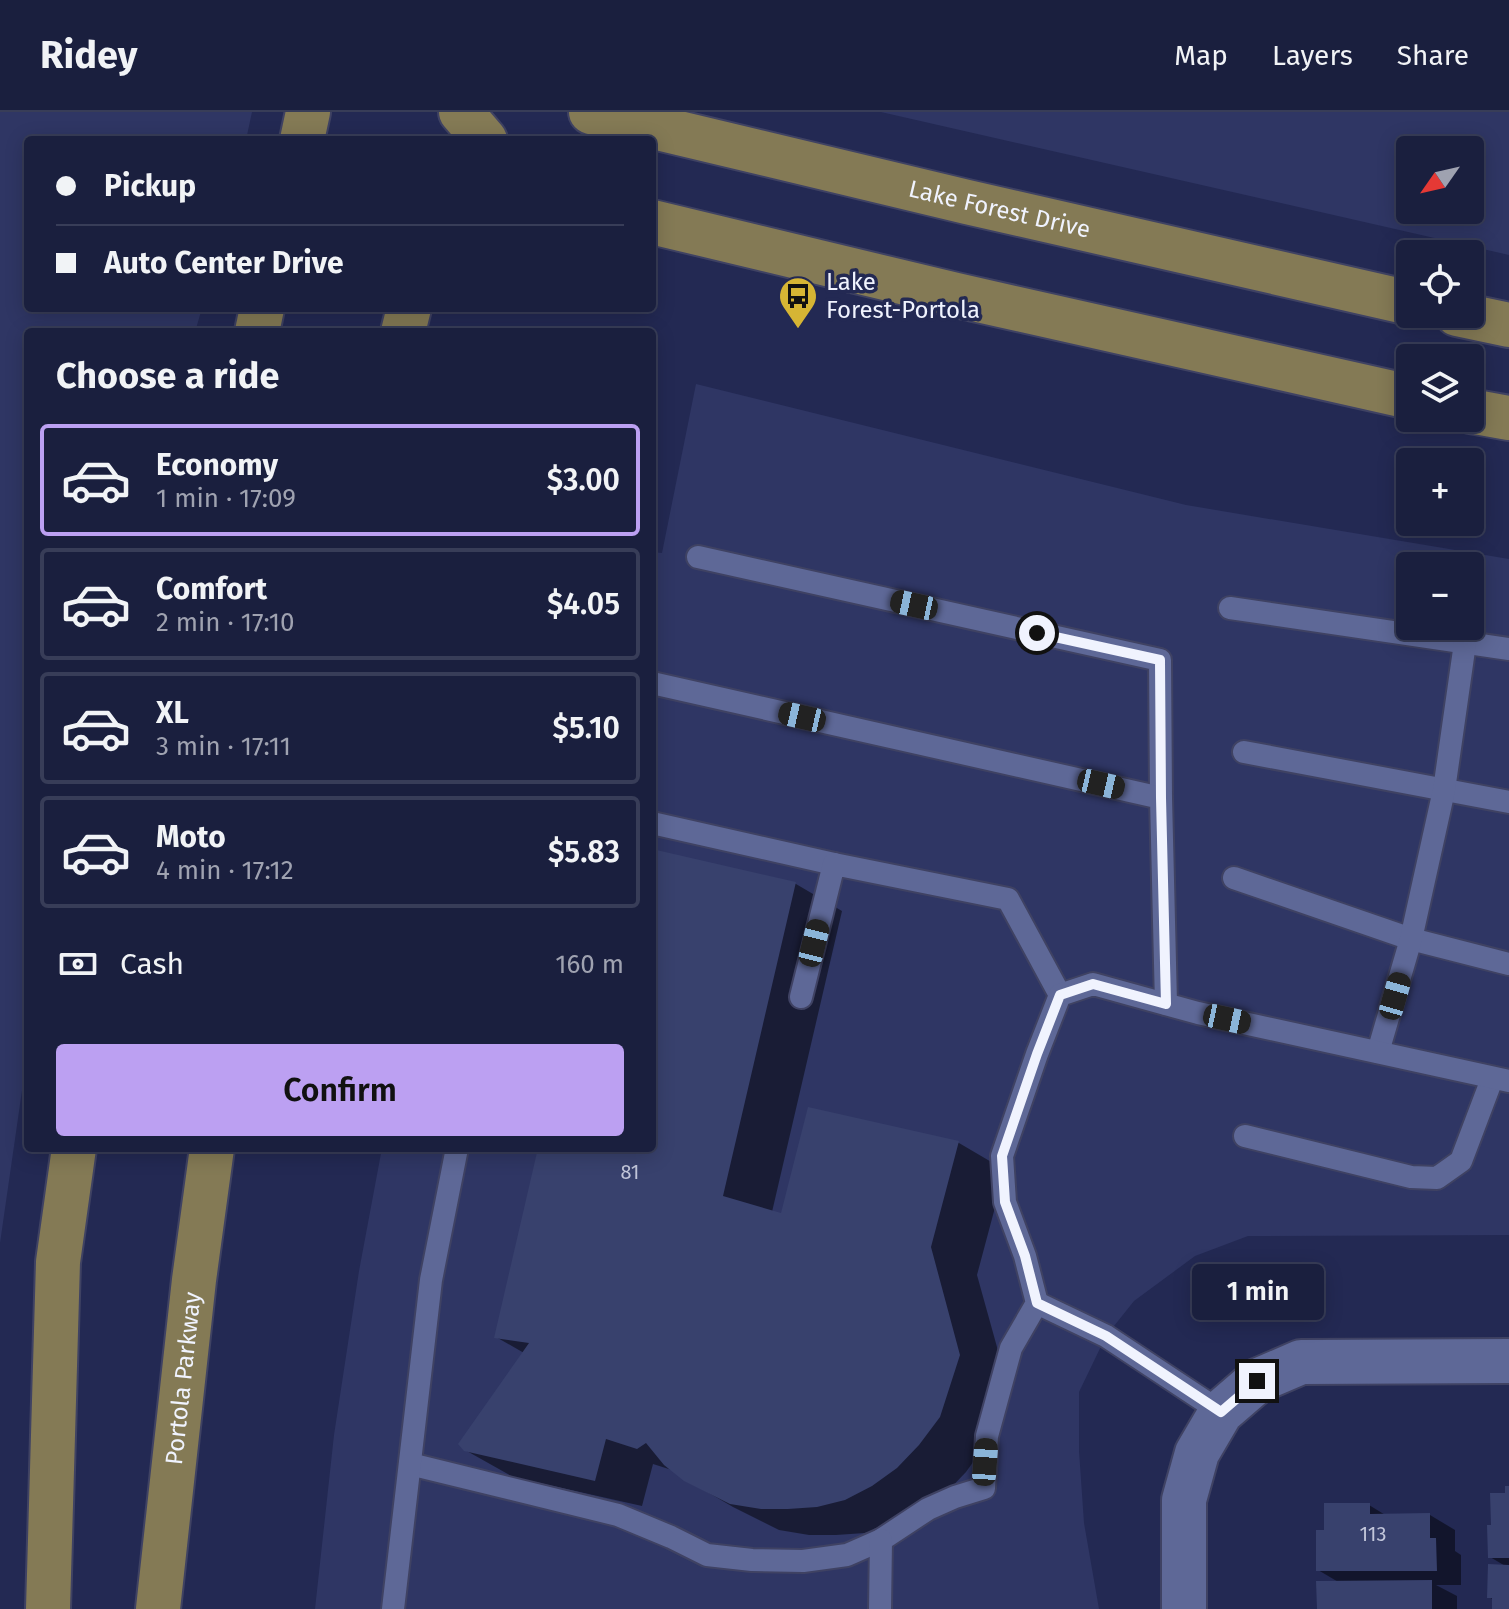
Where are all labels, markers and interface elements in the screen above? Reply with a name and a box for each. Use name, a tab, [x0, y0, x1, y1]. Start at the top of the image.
text: Ridey	[40, 32, 137, 78]
text: Map	[1174, 39, 1228, 72]
text: Layers	[1272, 39, 1353, 72]
text: Share	[1397, 39, 1469, 72]
north arrow	[1396, 136, 1484, 224]
map controls	[1396, 136, 1484, 640]
text: Pickup	[104, 168, 196, 204]
street label: Lake Forest Drive	[906, 175, 1093, 244]
button: locate	[1396, 240, 1484, 328]
text: Auto Center Drive	[104, 245, 344, 281]
place label: Lake Forest-Portola	[826, 268, 980, 324]
bus stop icon: Lake Forest-Portola	[777, 275, 819, 330]
button: layers	[1396, 344, 1484, 432]
text: Choose a ride	[56, 354, 279, 398]
icon: car	[60, 444, 132, 516]
text: Economy	[156, 447, 278, 483]
button: +	[1396, 448, 1484, 536]
text: $3.00	[547, 462, 620, 498]
text: 1 min · 17:09	[156, 483, 296, 514]
button: −	[1396, 552, 1484, 640]
icon: car	[60, 568, 132, 640]
text: Comfort	[156, 571, 267, 607]
text: $4.05	[547, 586, 620, 622]
car	[888, 588, 940, 622]
text: 2 min · 17:10	[156, 607, 294, 638]
route start	[1019, 615, 1055, 651]
icon: car	[60, 692, 132, 764]
text: XL	[156, 695, 189, 731]
car	[776, 700, 828, 734]
text: $5.10	[553, 710, 620, 746]
text: 3 min · 17:11	[156, 731, 291, 762]
car	[1075, 767, 1127, 801]
icon: car	[60, 816, 132, 888]
text: Moto	[156, 819, 226, 855]
text: $5.83	[548, 834, 620, 870]
text: 4 min · 17:12	[156, 855, 294, 886]
car	[797, 917, 831, 969]
icon: cash	[56, 942, 100, 986]
text: Cash	[120, 946, 184, 982]
text: 160 m	[555, 949, 624, 980]
car	[1377, 970, 1413, 1022]
car	[1201, 1002, 1253, 1036]
button: Confirm	[56, 1044, 624, 1136]
house number: 81	[620, 1160, 640, 1184]
callout: 1 min	[1191, 1265, 1323, 1321]
text: 1 min	[1227, 1276, 1289, 1307]
street label: Portola Parkway	[160, 1290, 207, 1466]
route end	[1239, 1363, 1275, 1399]
car	[971, 1437, 999, 1487]
house number: 113	[1359, 1522, 1387, 1546]

